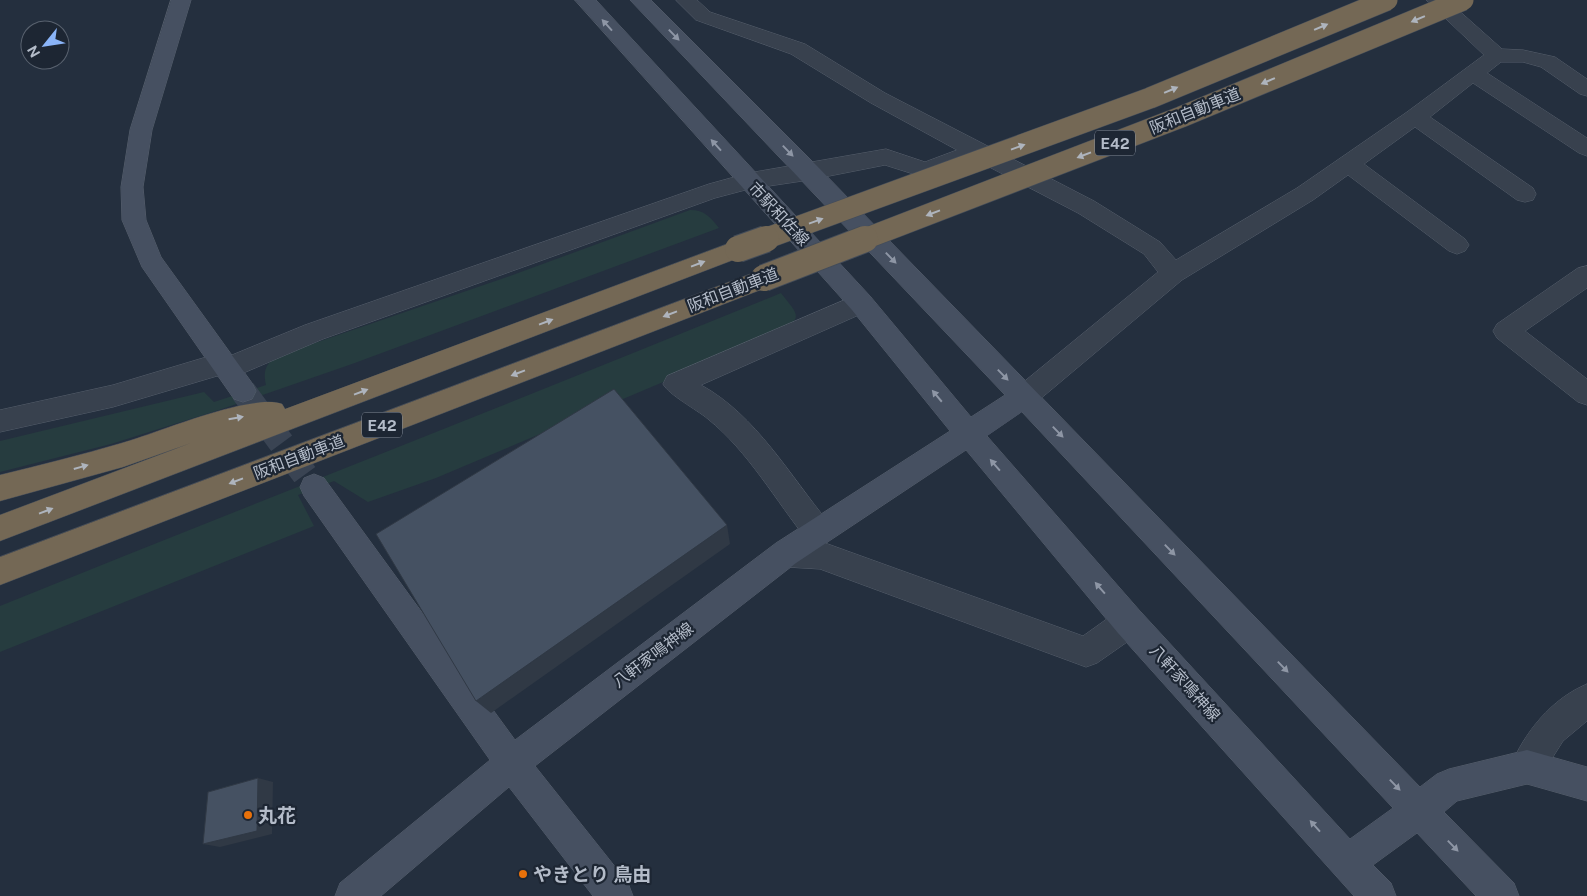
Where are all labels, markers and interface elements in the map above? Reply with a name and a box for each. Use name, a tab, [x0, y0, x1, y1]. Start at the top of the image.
one-way arrow	[1411, 15, 1425, 23]
one-way arrow	[601, 19, 613, 31]
north arrow	[20, 20, 70, 70]
one-way arrow	[1313, 23, 1328, 31]
one-way arrow	[668, 29, 680, 41]
text: N	[24, 43, 43, 60]
one-way arrow	[1261, 78, 1275, 86]
street label: 阪和自動車道	[1147, 84, 1243, 138]
one-way arrow	[1163, 86, 1178, 93]
road number: E42	[1095, 130, 1135, 156]
one-way arrow	[710, 140, 722, 152]
one-way arrow	[1011, 143, 1026, 151]
one-way arrow	[782, 145, 794, 157]
one-way arrow	[1077, 151, 1091, 159]
street label: 市駅和佐線	[745, 178, 813, 250]
one-way arrow	[925, 210, 940, 217]
one-way arrow	[809, 217, 824, 224]
one-way arrow	[885, 252, 897, 264]
one-way arrow	[691, 260, 706, 268]
street label: 阪和自動車道	[685, 264, 781, 316]
one-way arrow	[662, 310, 677, 318]
one-way arrow	[539, 318, 554, 326]
one-way arrow	[511, 369, 525, 377]
one-way arrow	[997, 369, 1009, 381]
one-way arrow	[354, 388, 369, 396]
one-way arrow	[931, 390, 943, 402]
road number: E42	[362, 412, 402, 438]
one-way arrow	[228, 414, 244, 422]
one-way arrow	[1052, 426, 1064, 438]
street label: 阪和自動車道	[251, 431, 347, 483]
one-way arrow	[989, 458, 1000, 471]
one-way arrow	[74, 463, 89, 471]
one-way arrow	[228, 477, 243, 485]
one-way arrow	[38, 507, 53, 514]
one-way arrow	[1164, 544, 1176, 556]
one-way arrow	[1095, 582, 1106, 595]
street label: 八軒家鳴神線	[609, 619, 697, 691]
street label: 八軒家鳴神線	[1146, 641, 1224, 725]
one-way arrow	[1277, 661, 1289, 673]
one-way arrow	[1389, 779, 1401, 791]
place label: 丸花	[258, 804, 296, 826]
marker: 丸花	[242, 809, 254, 821]
one-way arrow	[1309, 820, 1321, 832]
one-way arrow	[1447, 839, 1459, 851]
place label: やきとり 鳥由	[533, 863, 651, 885]
marker: やきとり 鳥由	[517, 868, 529, 880]

